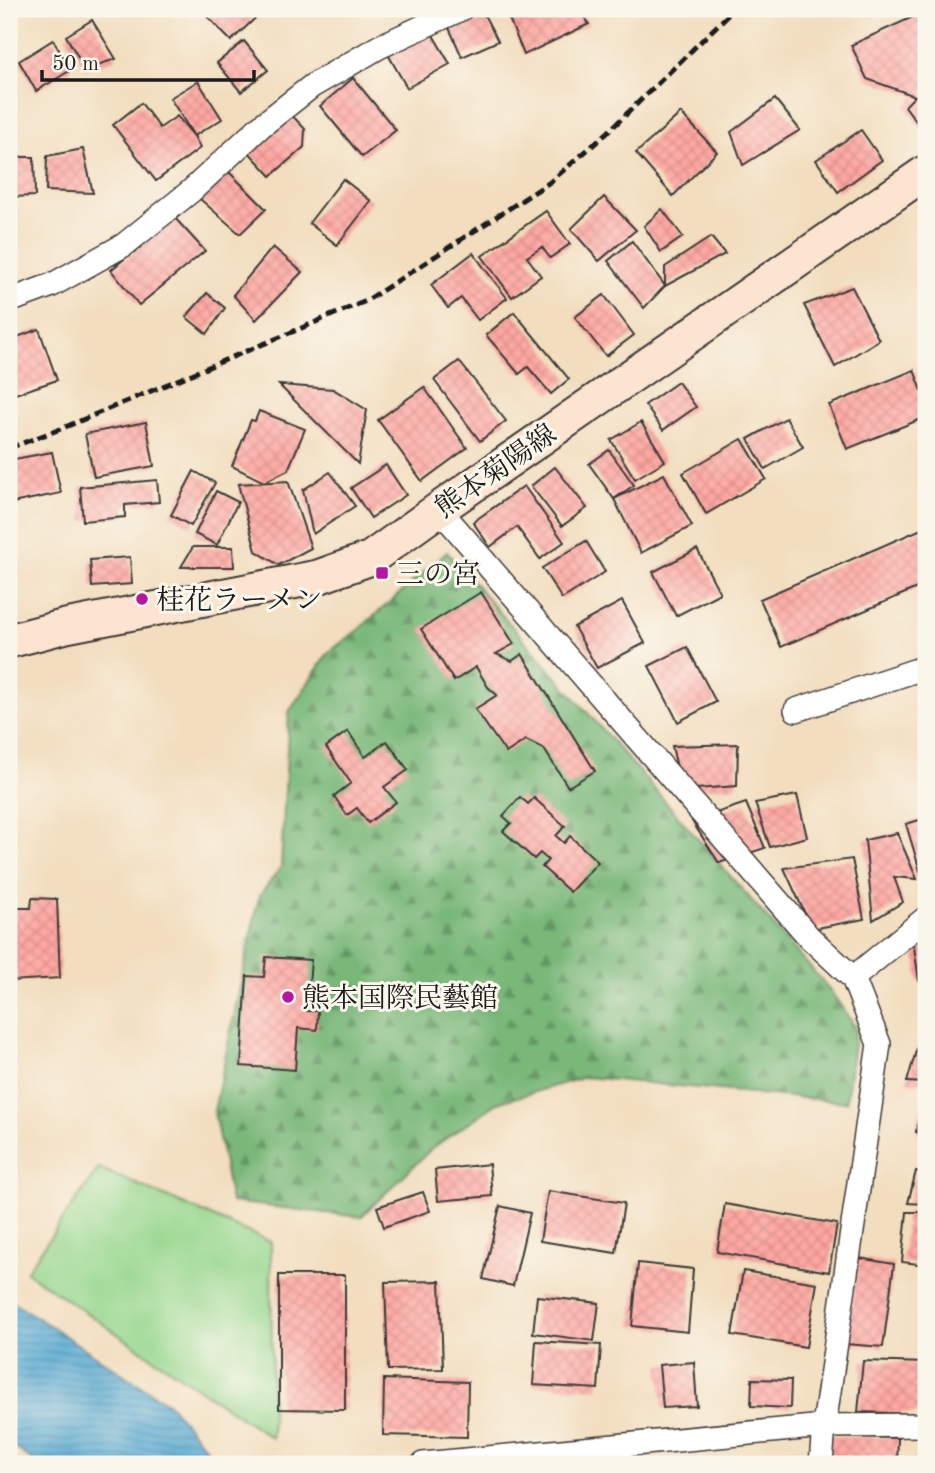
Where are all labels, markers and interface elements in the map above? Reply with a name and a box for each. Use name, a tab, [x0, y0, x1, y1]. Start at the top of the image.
scale bar	[42, 38, 254, 82]
text: 50 m	[52, 54, 99, 75]
street label: 熊本菊陽線	[430, 418, 562, 524]
place label: 三の宮	[396, 559, 480, 590]
marker: 三の宮	[374, 565, 390, 581]
place label: 桂花ラーメン	[156, 585, 323, 616]
marker: 桂花ラーメン	[134, 591, 150, 607]
place label: 熊本国際民藝館	[302, 983, 498, 1014]
marker: 熊本国際民藝館	[280, 989, 296, 1005]

